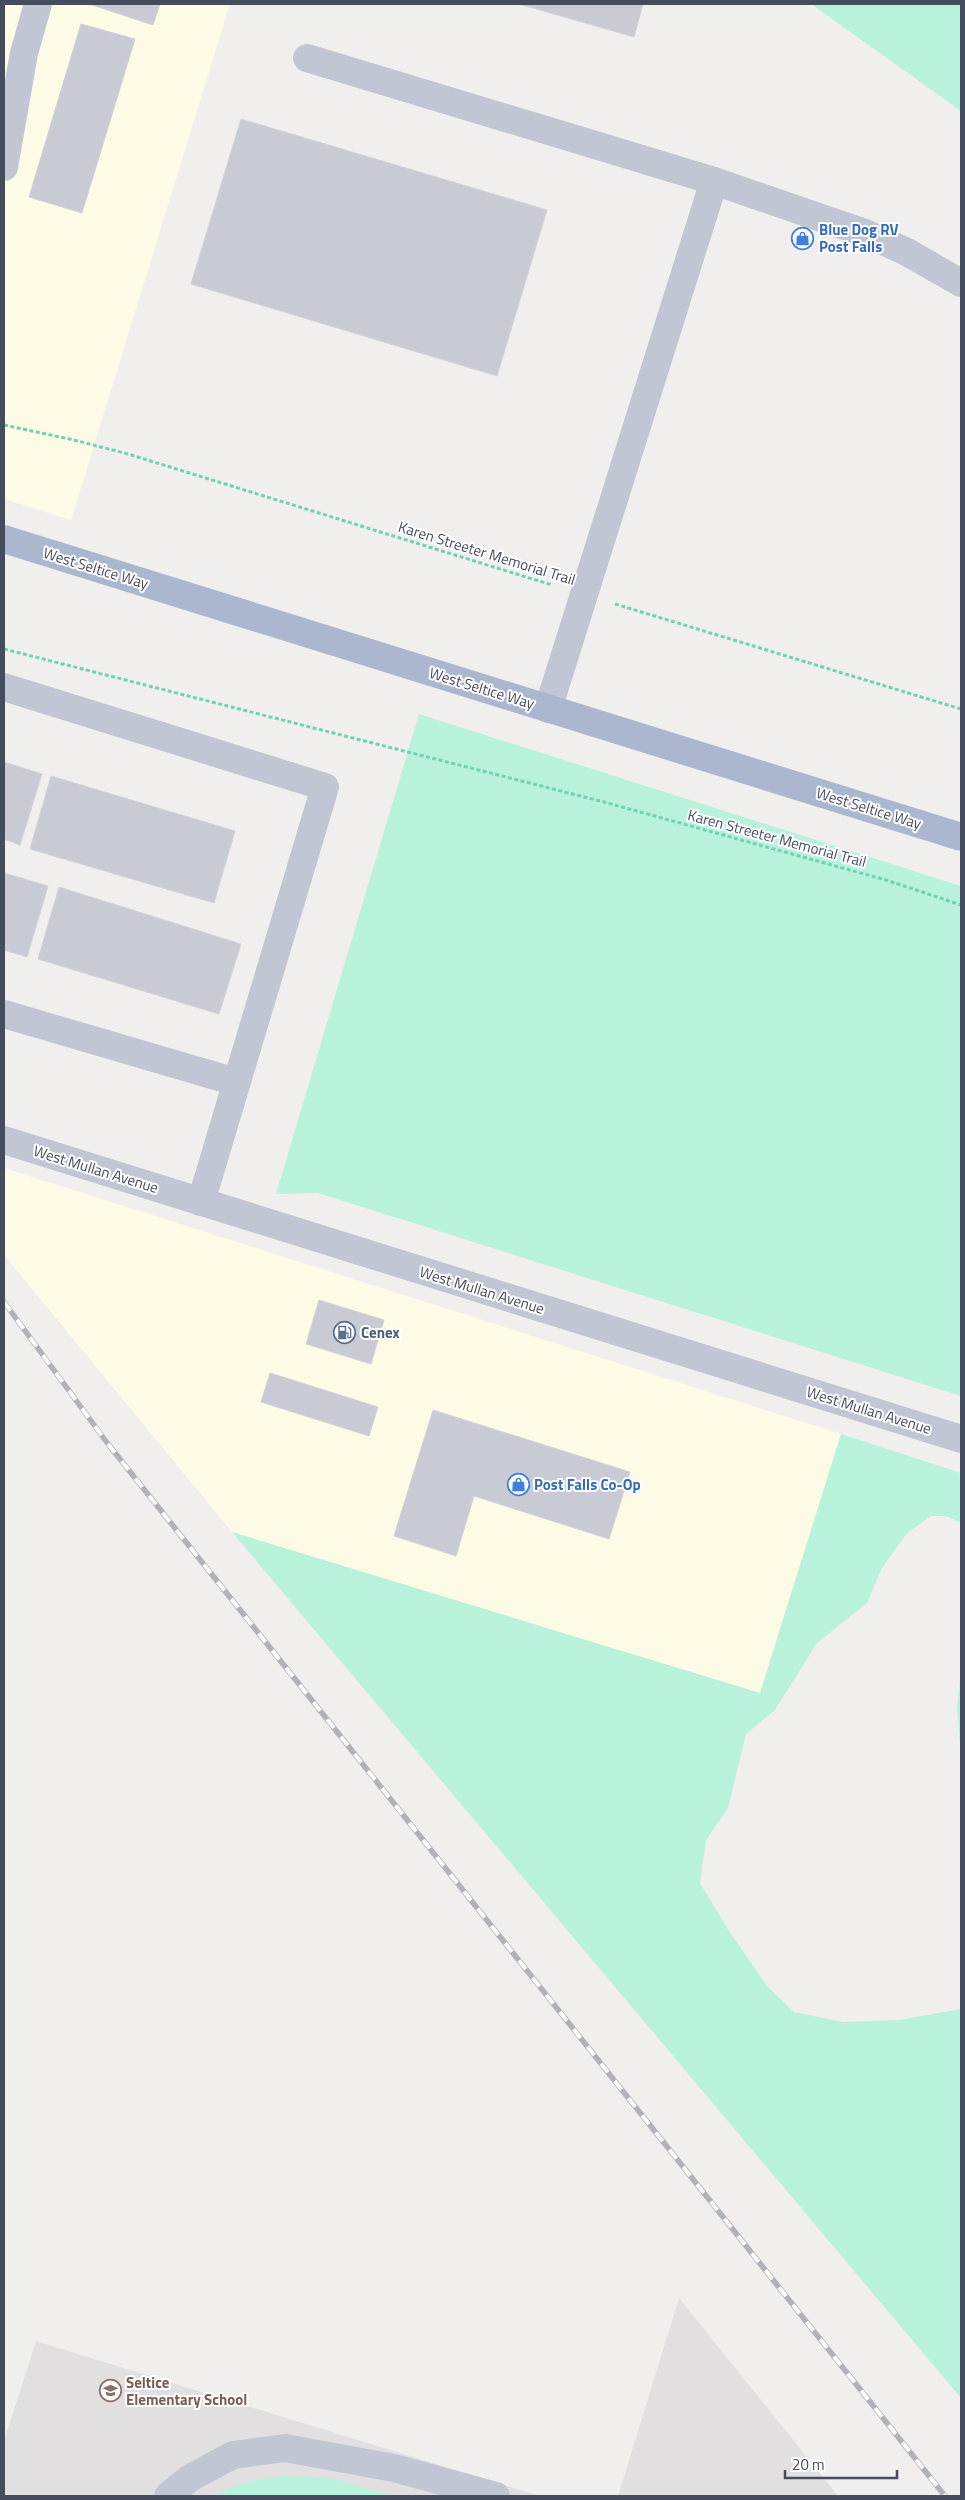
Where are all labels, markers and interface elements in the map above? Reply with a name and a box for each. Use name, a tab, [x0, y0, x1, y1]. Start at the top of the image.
place label: Blue Dog RV Post Falls	[819, 218, 899, 258]
shop icon: Blue Dog RV Post Falls	[791, 226, 815, 250]
street label: Karen Streeter Memorial Trail	[396, 515, 578, 591]
street label: West Seltice Way	[41, 541, 151, 595]
street label: West Seltice Way	[427, 661, 537, 715]
street label: West Seltice Way	[814, 781, 924, 835]
street label: Karen Streeter Memorial Trail	[685, 803, 869, 873]
street label: West Mullan Avenue	[31, 1139, 161, 1199]
street label: West Mullan Avenue	[417, 1260, 547, 1320]
fuel station icon: Cenex	[333, 1320, 357, 1344]
place label: Cenex	[361, 1321, 400, 1344]
street label: West Mullan Avenue	[804, 1380, 934, 1440]
shop icon: Post Falls Co-Op	[506, 1472, 530, 1496]
place label: Post Falls Co-Op	[534, 1473, 641, 1496]
place label: Seltice Elementary School	[126, 2371, 247, 2411]
school or university icon: Seltice Elementary School	[98, 2379, 122, 2403]
scale bar	[785, 2448, 898, 2480]
text: 20 m	[792, 2453, 825, 2476]

